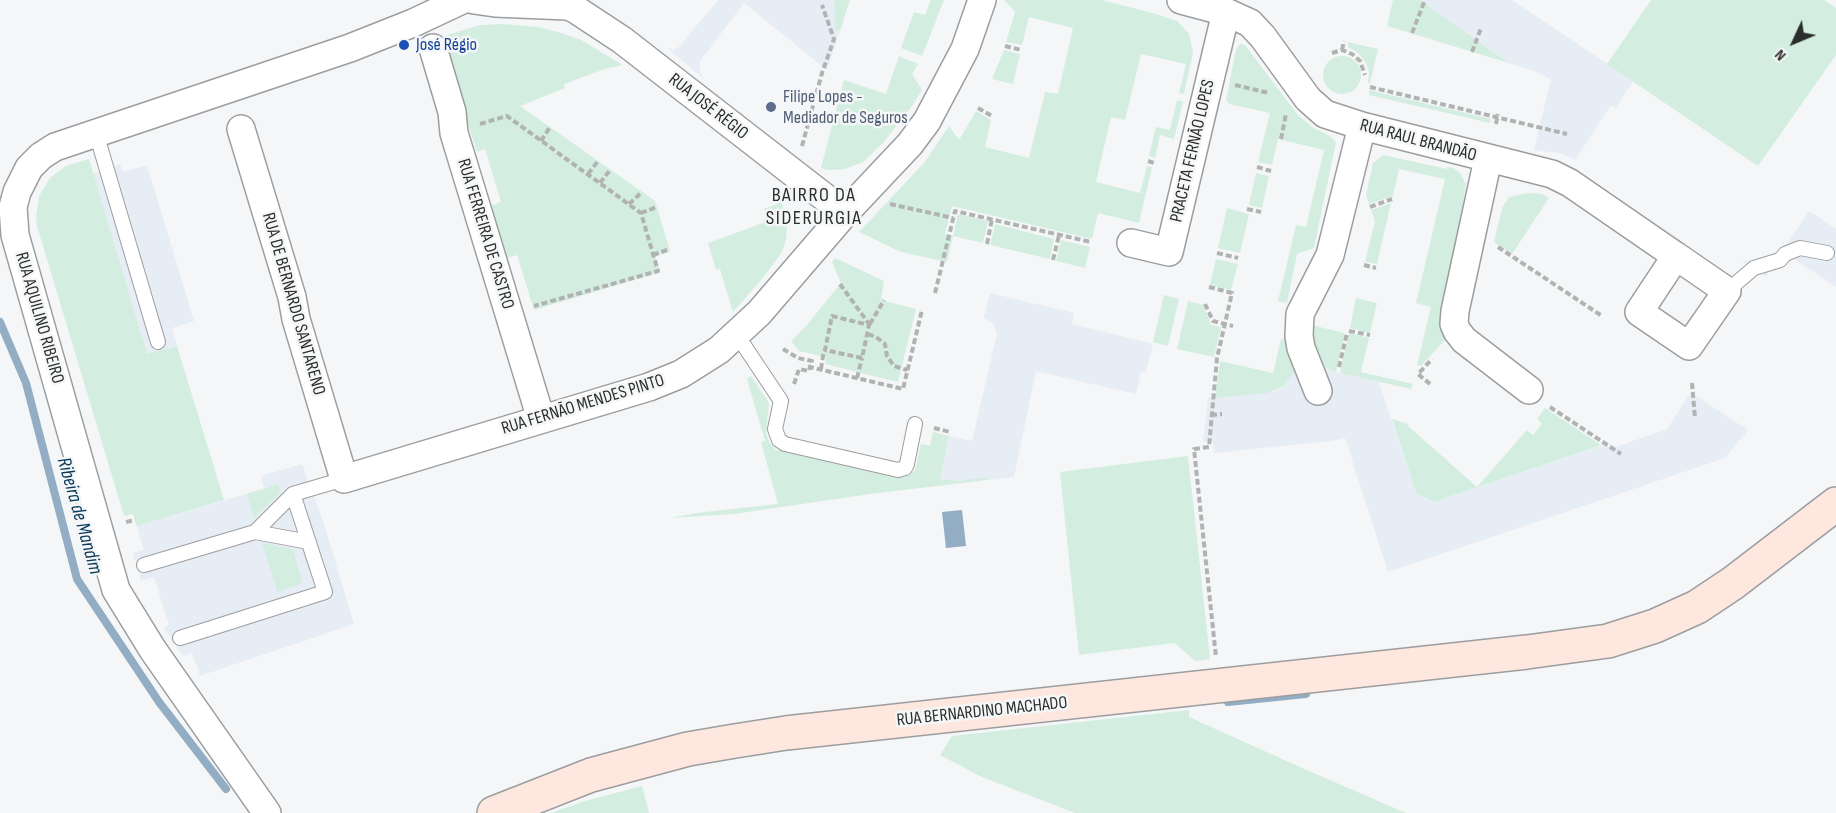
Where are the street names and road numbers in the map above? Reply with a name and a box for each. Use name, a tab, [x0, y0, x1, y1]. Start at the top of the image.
street label: RUA JOSÉ RÉGIO	[664, 69, 752, 145]
street label: PRACETA FERNÃO LOPES	[1166, 78, 1220, 224]
street label: RUA RAUL BRANDÃO	[1357, 115, 1479, 167]
street label: RUA FERREIRA DE CASTRO	[452, 156, 518, 312]
street label: RUA DE BERNARDO SANTARENO	[257, 210, 329, 398]
street label: RUA AQUILINO RIBEIRO	[10, 250, 68, 386]
street label: RUA FERNÃO MENDES PINTO	[499, 370, 667, 440]
street label: RUA BERNARDINO MACHADO	[896, 692, 1068, 732]

